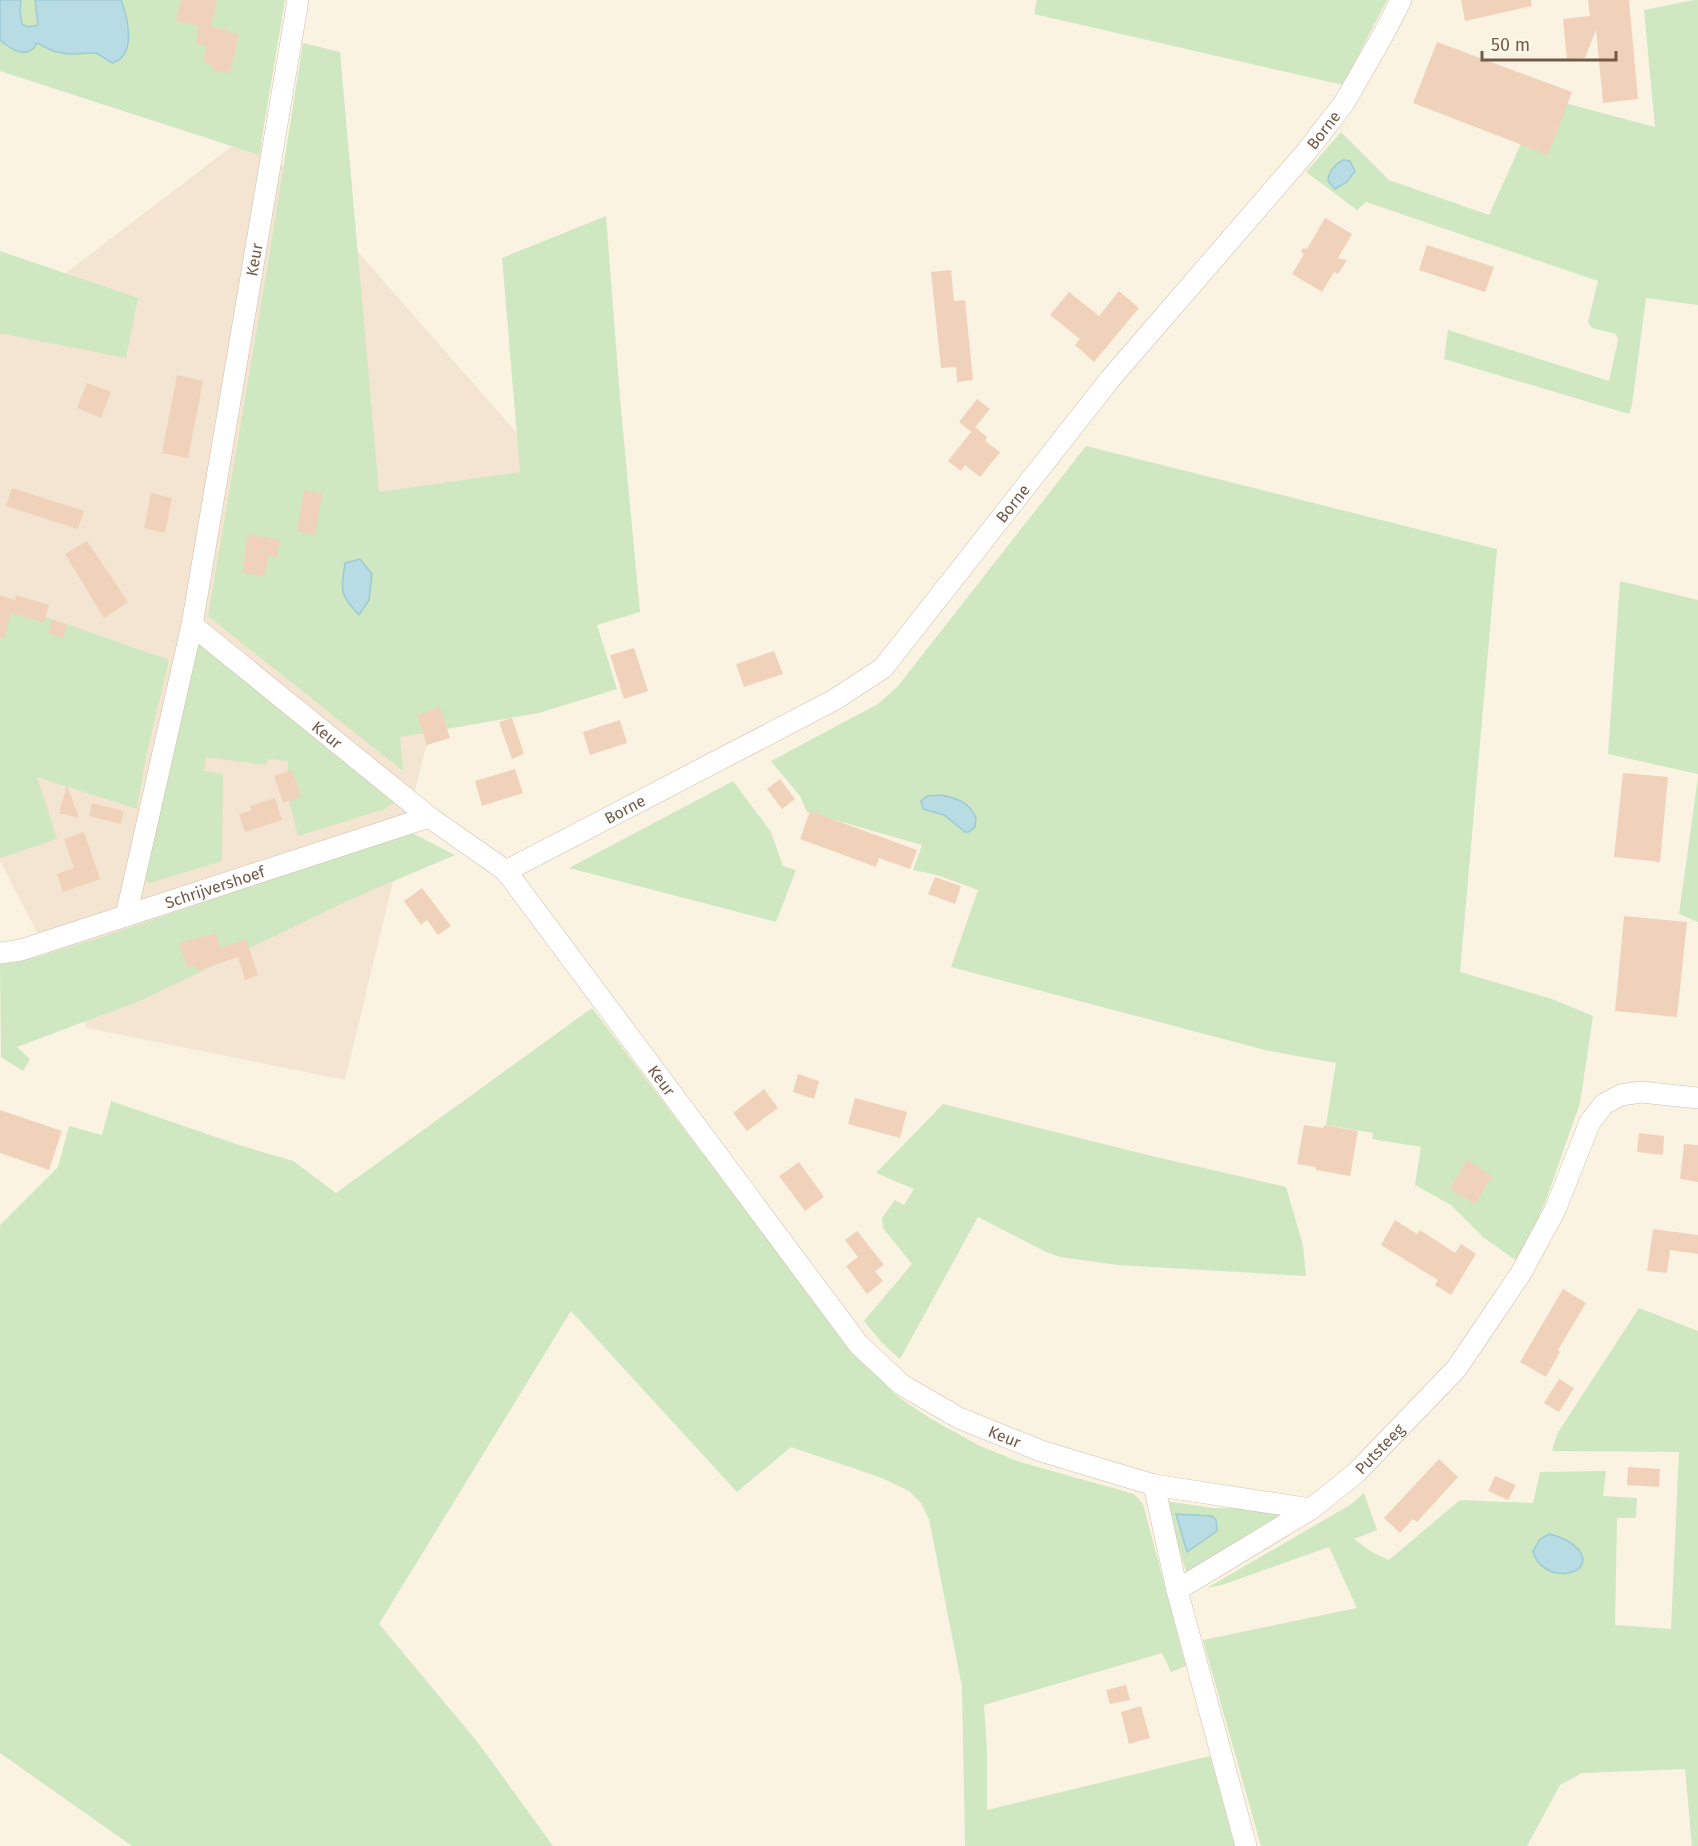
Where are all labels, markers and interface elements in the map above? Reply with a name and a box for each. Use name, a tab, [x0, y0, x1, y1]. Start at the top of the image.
scale bar	[1482, 24, 1616, 62]
text: 50 m	[1491, 34, 1530, 56]
street label: Borne	[1303, 107, 1344, 153]
street label: Keur	[242, 241, 266, 278]
street label: Borne	[992, 480, 1033, 526]
street label: Keur	[308, 717, 347, 753]
street label: Borne	[601, 791, 648, 828]
street label: Schrijvershoef	[162, 861, 269, 912]
street label: Keur	[644, 1061, 680, 1100]
street label: Putsteeg	[1351, 1419, 1409, 1478]
street label: Keur	[986, 1421, 1025, 1452]

